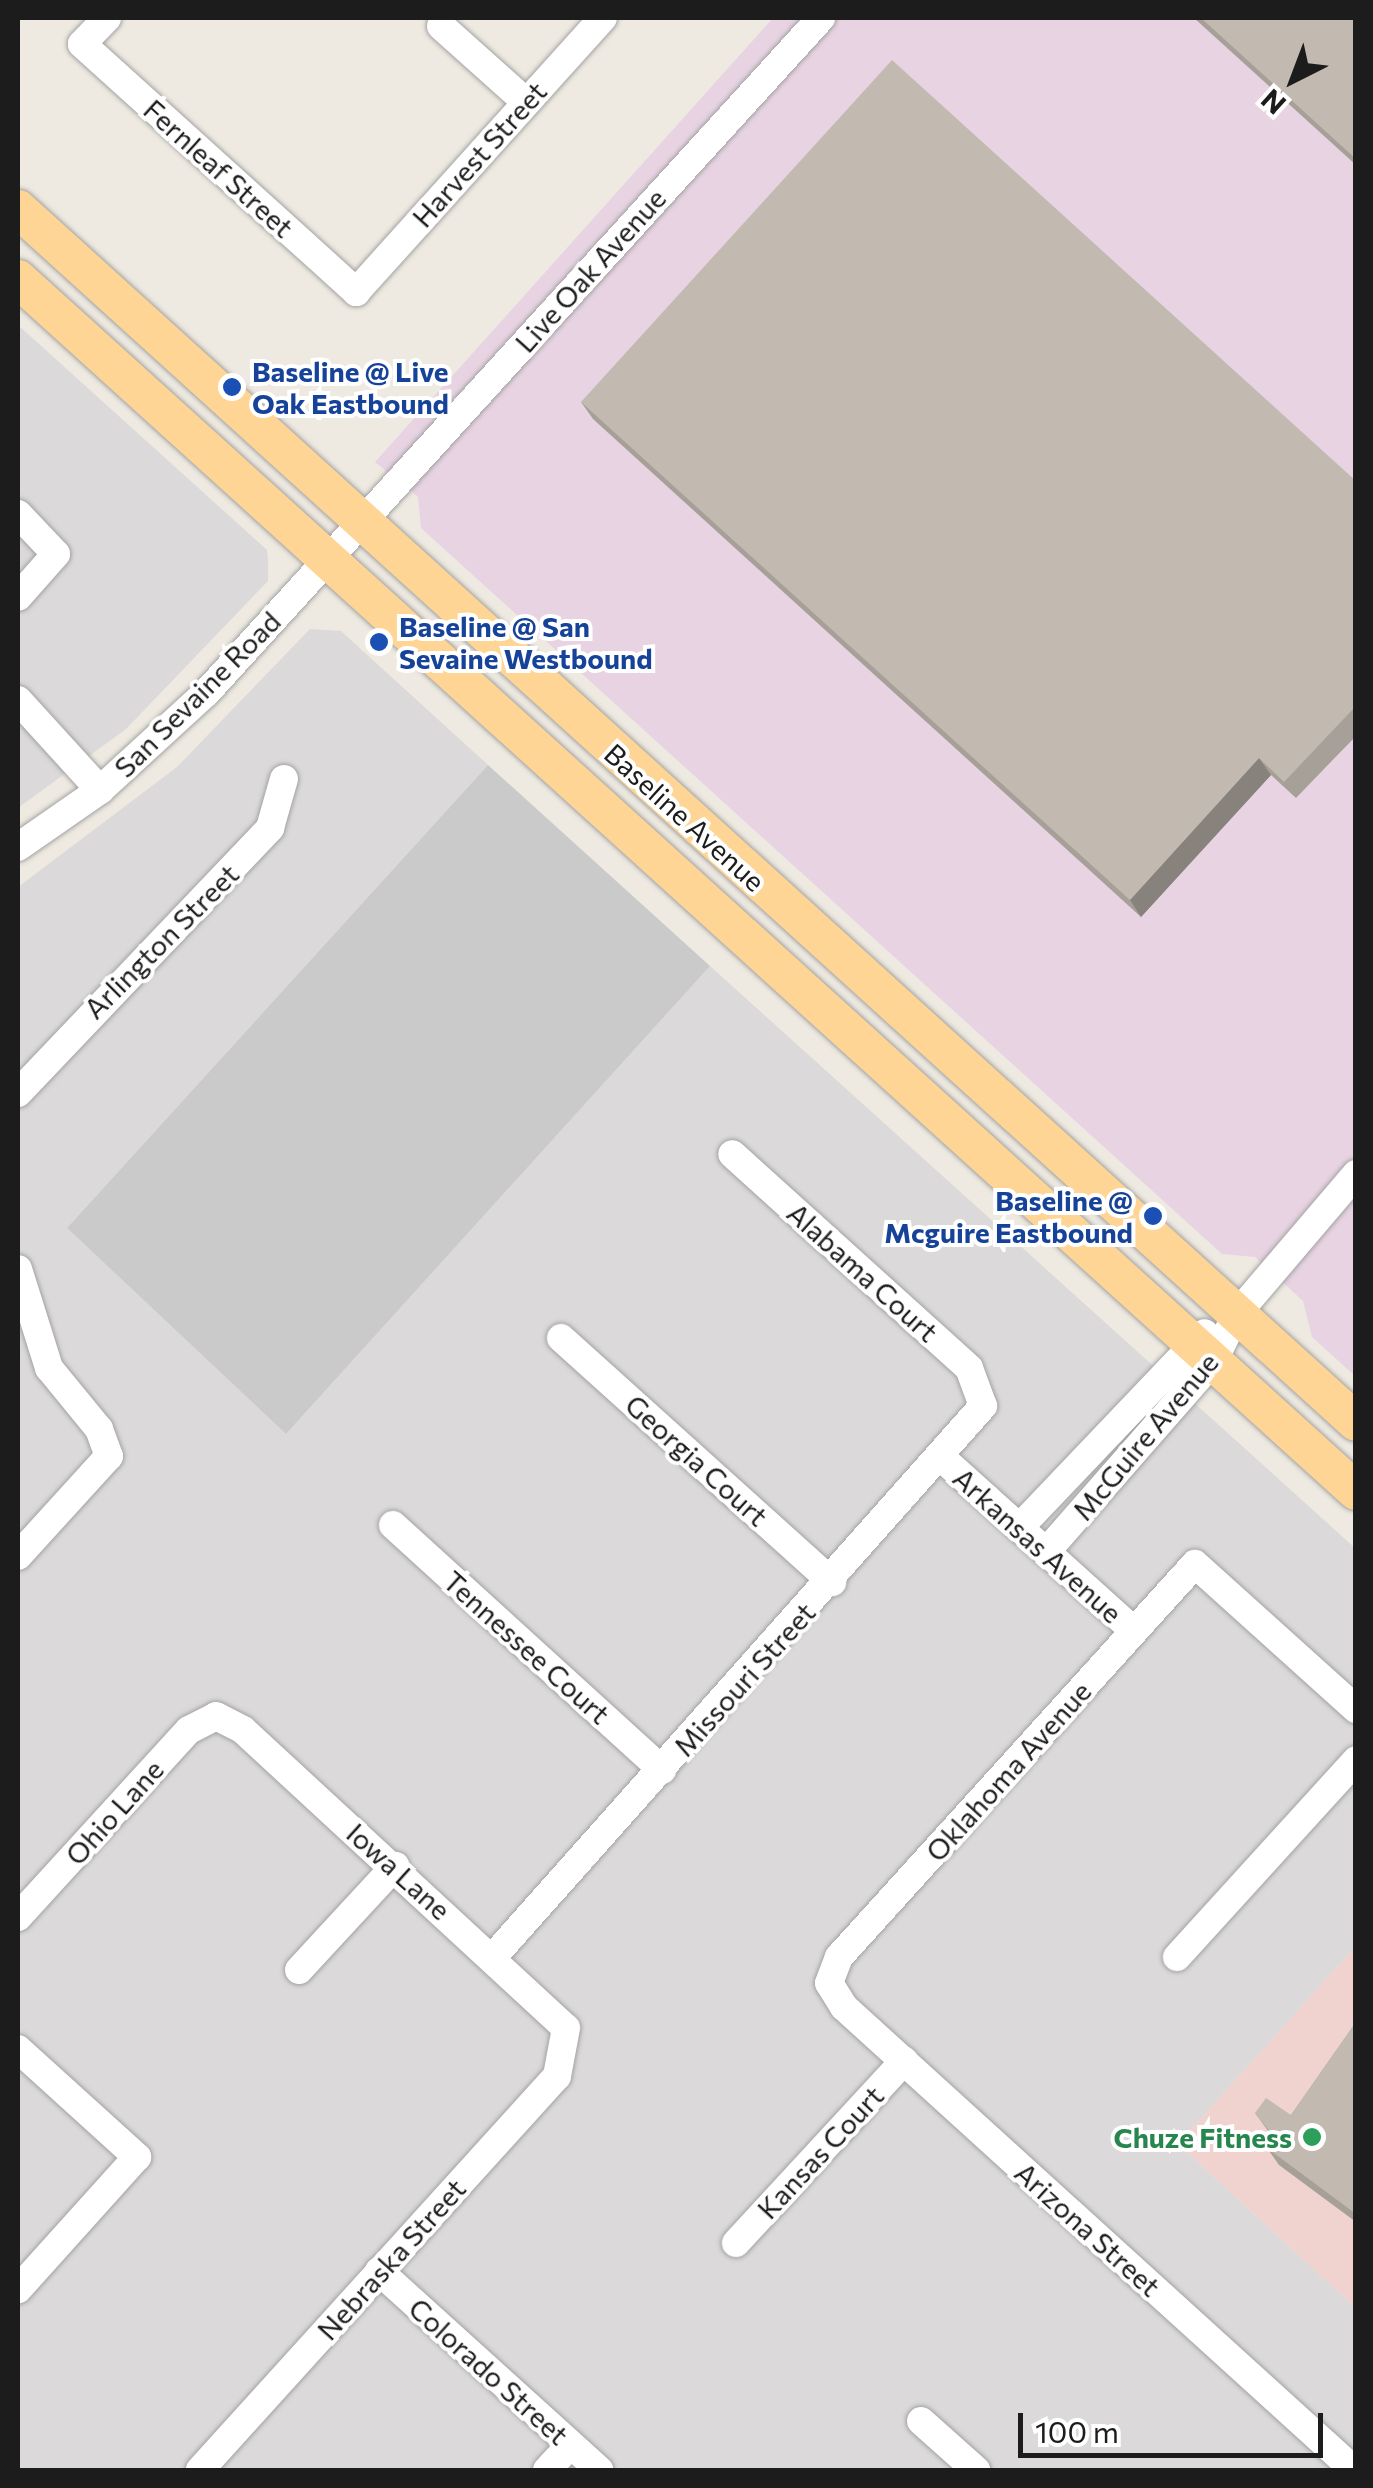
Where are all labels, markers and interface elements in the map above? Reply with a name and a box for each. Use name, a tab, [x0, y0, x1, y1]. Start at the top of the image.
north arrow	[1243, 30, 1343, 130]
street label: Harvest Street	[405, 74, 553, 234]
text: N	[1254, 83, 1292, 122]
street label: Fernleaf Street	[137, 92, 301, 244]
street label: Live Oak Avenue	[508, 181, 672, 359]
place label: Baseline @ Live Oak Eastbound	[252, 354, 449, 420]
marker: Baseline @ Live Oak Eastbound	[221, 376, 243, 398]
street label: San Sevaine Road	[107, 604, 287, 784]
place label: Baseline @ San Sevaine Westbound	[399, 609, 653, 675]
marker: Baseline @ San Sevaine Westbound	[368, 631, 390, 653]
street label: Baseline Avenue	[598, 736, 772, 898]
street label: Arlington Street	[77, 857, 245, 1025]
place label: Baseline @ Mcguire Eastbound	[884, 1183, 1133, 1249]
street label: Alabama Court	[781, 1196, 945, 1348]
marker: Baseline @ Mcguire Eastbound	[1142, 1205, 1164, 1227]
street label: McGuire Avenue	[1065, 1345, 1225, 1527]
street label: Georgia Court	[619, 1387, 775, 1533]
street label: Arkansas Avenue	[947, 1461, 1129, 1629]
street label: Tennessee Court	[437, 1564, 617, 1730]
street label: Missouri Street	[666, 1595, 822, 1763]
street label: Oklahoma Avenue	[918, 1674, 1098, 1868]
street label: Ohio Lane	[58, 1753, 170, 1871]
street label: Iowa Lane	[340, 1816, 458, 1926]
street label: Kansas Court	[750, 2079, 890, 2225]
place label: Chuze Fitness	[1114, 2120, 1292, 2154]
marker: Chuze Fitness	[1301, 2126, 1323, 2148]
street label: Arizona Street	[1009, 2155, 1167, 2303]
street label: Nebraska Street	[310, 2172, 472, 2346]
street label: Colorado Street	[402, 2291, 576, 2451]
scale bar	[1023, 2393, 1328, 2455]
text: 100 m	[1035, 2412, 1119, 2449]

